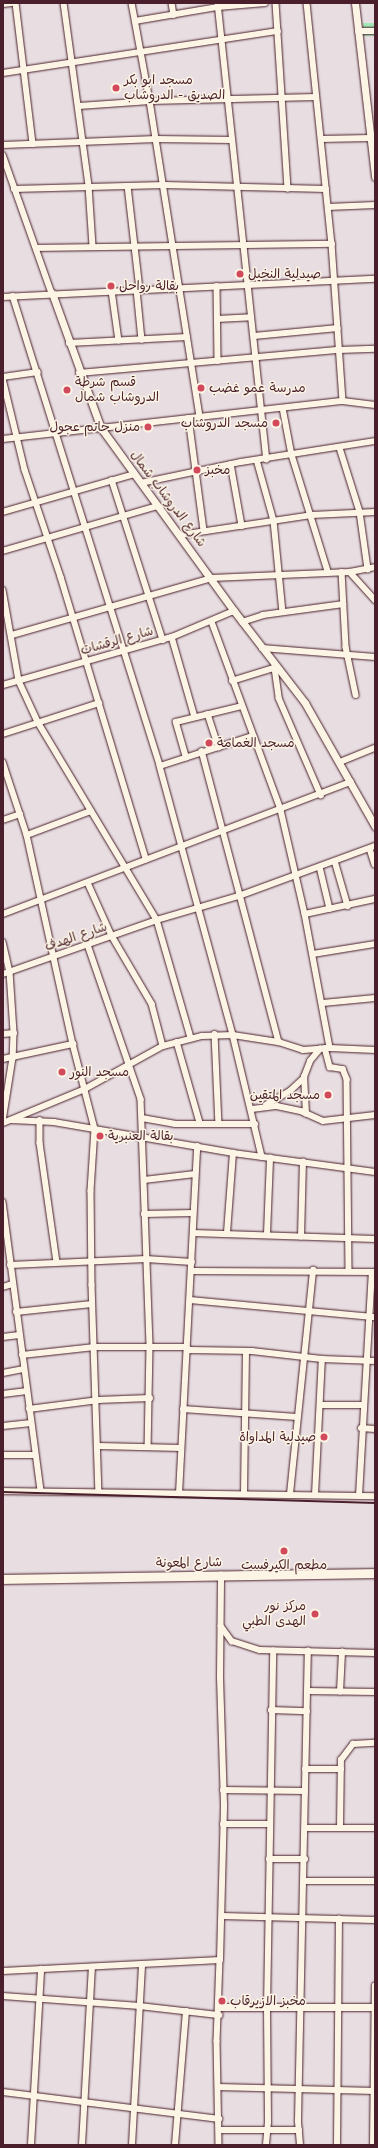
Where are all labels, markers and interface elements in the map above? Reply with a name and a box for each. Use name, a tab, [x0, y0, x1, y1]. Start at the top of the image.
place label: مسجد ابو بكر الصديق - الدروشاب	[124, 73, 225, 104]
marker: مسجد ابو بكر الصديق - الدروشاب	[111, 83, 121, 93]
place label: صيدلية النخيل	[248, 266, 321, 282]
marker: صيدلية النخيل	[235, 269, 245, 279]
place label: بقالة رواحل	[119, 278, 179, 294]
marker: بقالة رواحل	[106, 281, 116, 291]
place label: قسم شرطة الدروشاب شمال	[75, 375, 159, 406]
place label: مدرسة عمو غضب	[209, 380, 306, 396]
marker: مدرسة عمو غضب	[196, 383, 206, 393]
marker: قسم شرطة الدروشاب شمال	[62, 385, 72, 395]
place label: مسجد الدروشاب	[181, 415, 268, 431]
marker: مسجد الدروشاب	[271, 418, 281, 428]
place label: منزل حاتم عجول	[49, 419, 140, 435]
marker: منزل حاتم عجول	[143, 422, 153, 432]
street label: شارع الدروشاب شمال	[127, 448, 209, 550]
place label: مخبز	[205, 462, 230, 478]
marker: مخبز	[192, 465, 202, 475]
street label: شارع الرقشات	[79, 623, 155, 659]
place label: مسجد الغمامة	[217, 735, 295, 751]
marker: مسجد الغمامة	[204, 738, 214, 748]
street label: شارع الهدف	[43, 919, 109, 955]
place label: مسجد النور	[70, 1064, 129, 1080]
marker: مسجد النور	[57, 1067, 67, 1077]
place label: مسجد المتقين	[250, 1087, 320, 1103]
marker: مسجد المتقين	[323, 1090, 333, 1100]
place label: بقالة العنبرية	[108, 1128, 174, 1144]
marker: بقالة العنبرية	[95, 1131, 105, 1141]
place label: صيدلية المداواة	[239, 1429, 316, 1445]
marker: صيدلية المداواة	[319, 1432, 329, 1442]
marker: مطعم الكيرفست	[279, 1546, 289, 1556]
street label: شارع المعونة	[156, 1555, 222, 1571]
place label: مطعم الكيرفست	[241, 1557, 327, 1573]
place label: مركز نور الهدى الطبي	[242, 1599, 306, 1630]
marker: مركز نور الهدى الطبي	[309, 1608, 321, 1620]
place label: مخبز الازيرقاب	[230, 1993, 306, 2009]
marker: مخبز الازيرقاب	[217, 1996, 227, 2006]

